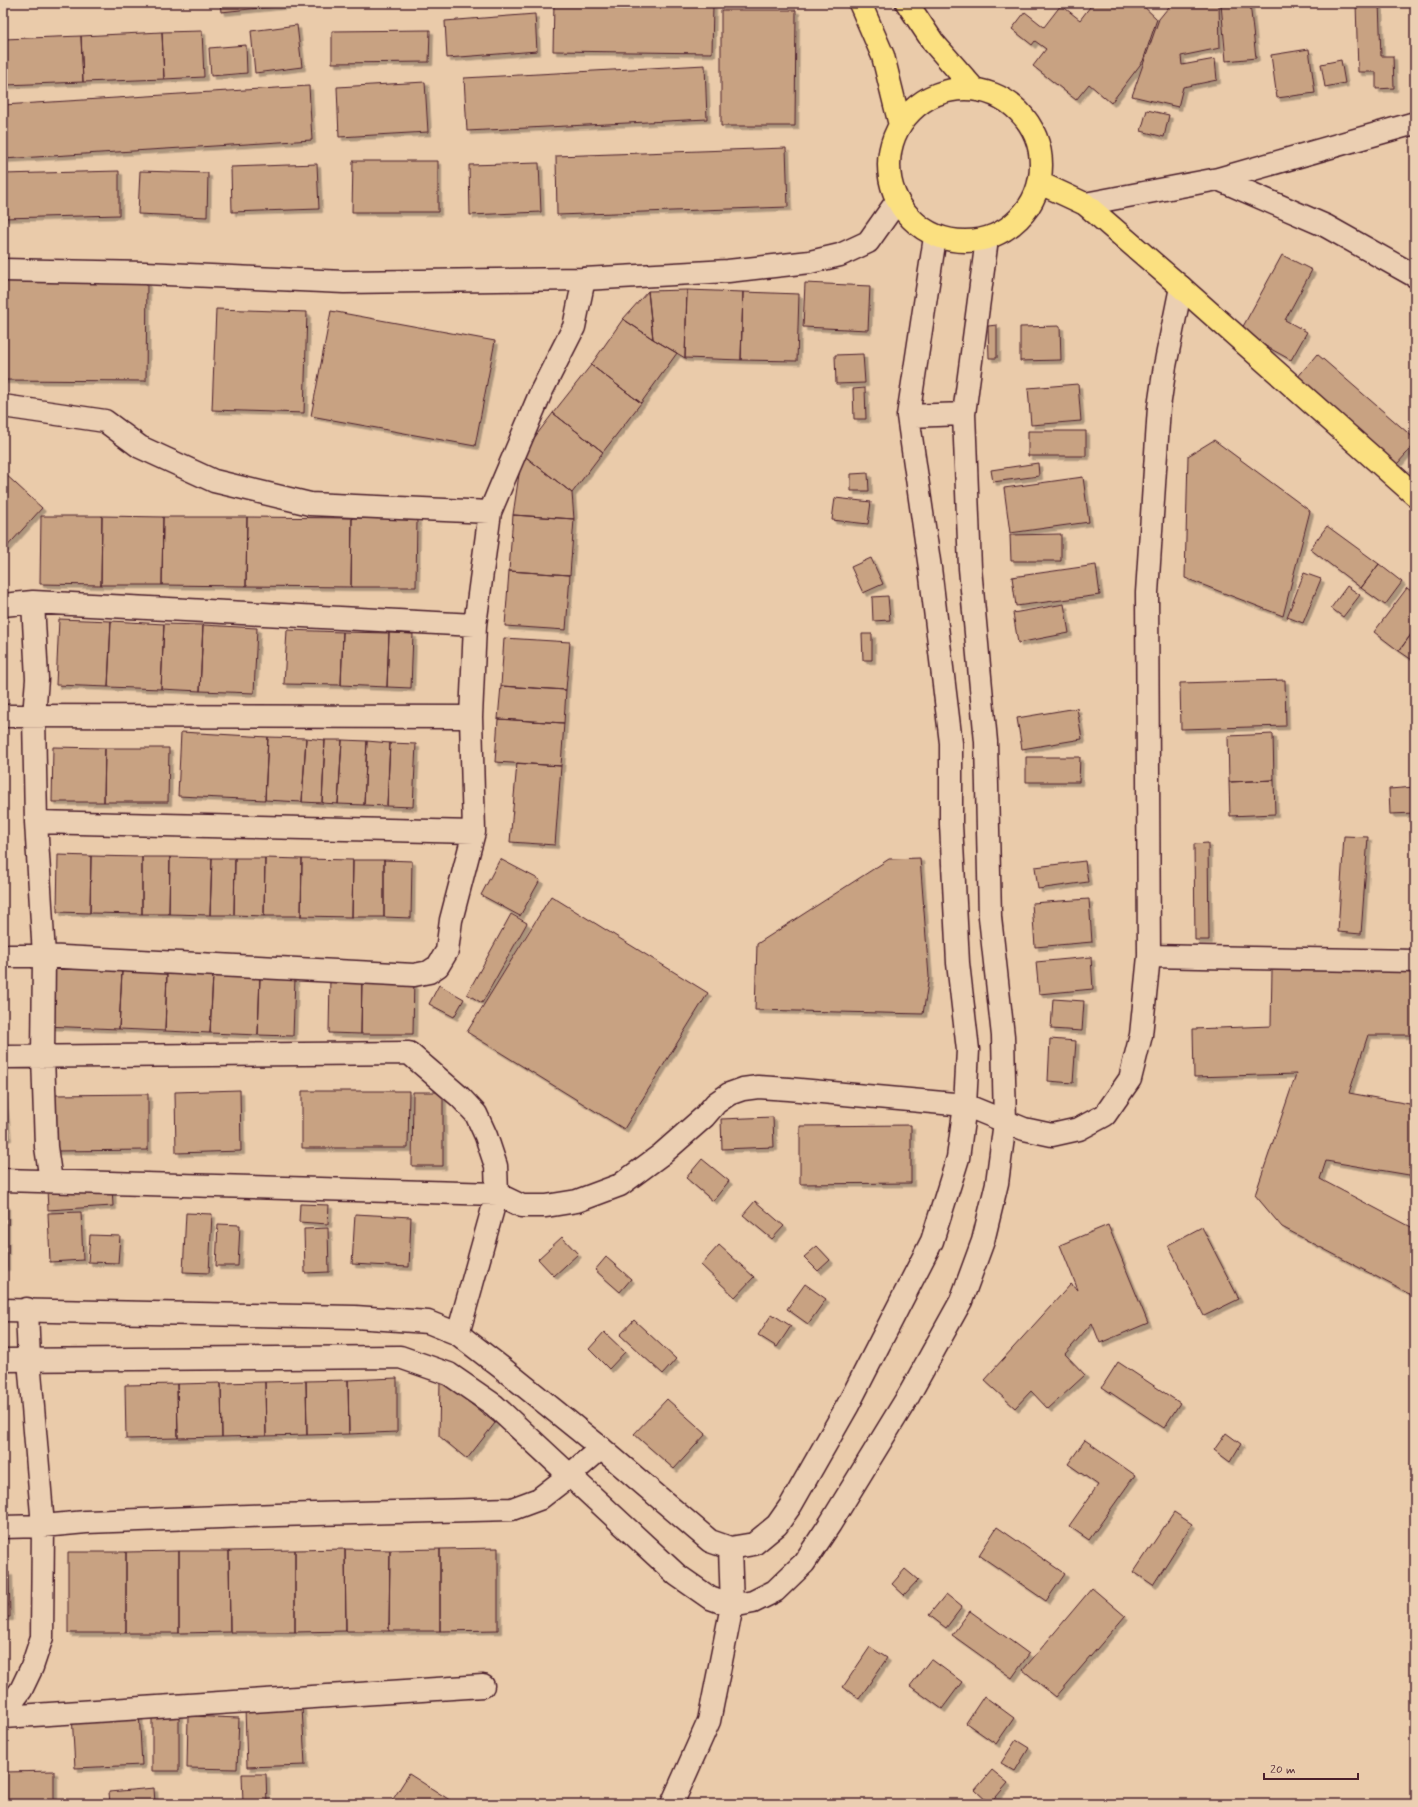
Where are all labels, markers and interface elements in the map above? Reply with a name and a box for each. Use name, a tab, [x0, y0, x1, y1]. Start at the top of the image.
scale bar	[1264, 1755, 1358, 1781]
text: 20 m	[1270, 1762, 1296, 1778]

